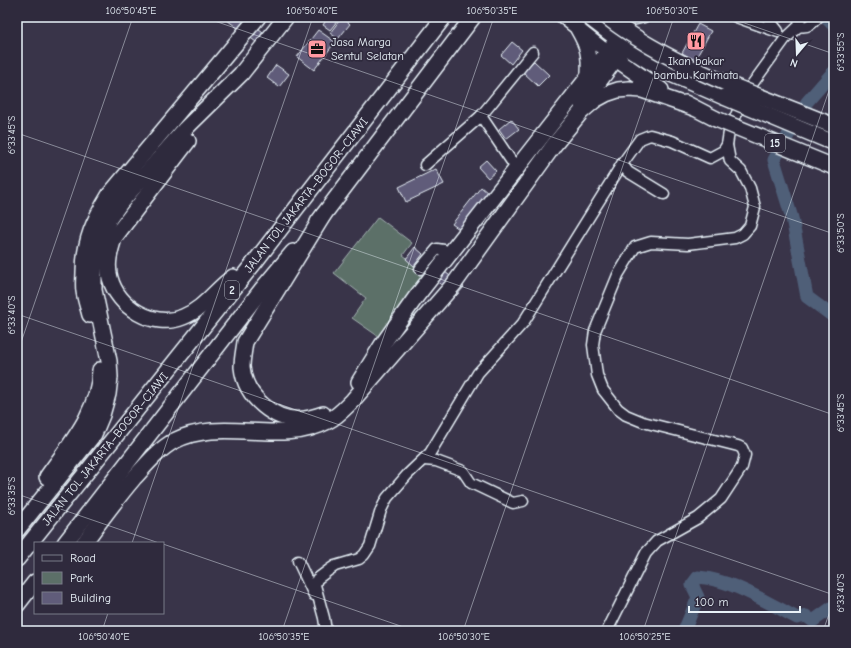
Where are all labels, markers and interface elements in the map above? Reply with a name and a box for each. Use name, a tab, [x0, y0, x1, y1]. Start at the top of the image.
text: 106°50'45"E	[106, 5, 156, 17]
text: 106°50'40"E	[286, 5, 338, 17]
text: 106°50'35"E	[467, 5, 517, 17]
text: 106°50'30"E	[646, 5, 698, 17]
restaurant icon: Ikan bakar bambu Karimata	[685, 30, 707, 52]
text: 6°33'55"S	[835, 32, 847, 72]
north arrow	[777, 34, 817, 74]
place label: Jasa Marga Sentul Selatan	[331, 35, 404, 63]
office icon: Jasa Marga Sentul Selatan	[306, 38, 328, 60]
place label: Ikan bakar bambu Karimata	[654, 54, 738, 82]
text: N	[788, 56, 799, 70]
text: 6°33'45"S	[6, 115, 18, 154]
street label: JALAN TOL JAKARTA–BOGOR–CIAWI	[241, 115, 371, 275]
road number: 15	[765, 134, 785, 152]
text: 6°33'50"S	[835, 213, 847, 253]
road number: 2	[225, 281, 239, 299]
text: 6°33'40"S	[6, 295, 18, 335]
street label: JALAN TOL JAKARTA–BOGOR–CIAWI	[39, 369, 171, 528]
text: 6°33'45"S	[835, 393, 847, 432]
text: 6°33'35"S	[6, 476, 18, 515]
legend	[34, 542, 164, 614]
text: Road	[70, 551, 96, 565]
text: Park	[70, 571, 93, 585]
text: 6°33'40"S	[835, 573, 847, 613]
scale bar	[689, 588, 800, 614]
text: Building	[70, 591, 111, 605]
text: 100 m	[695, 595, 728, 609]
text: 106°50'40"E	[78, 631, 130, 643]
text: 106°50'35"E	[259, 631, 309, 643]
text: 106°50'30"E	[438, 631, 490, 643]
text: 106°50'25"E	[620, 631, 670, 643]

